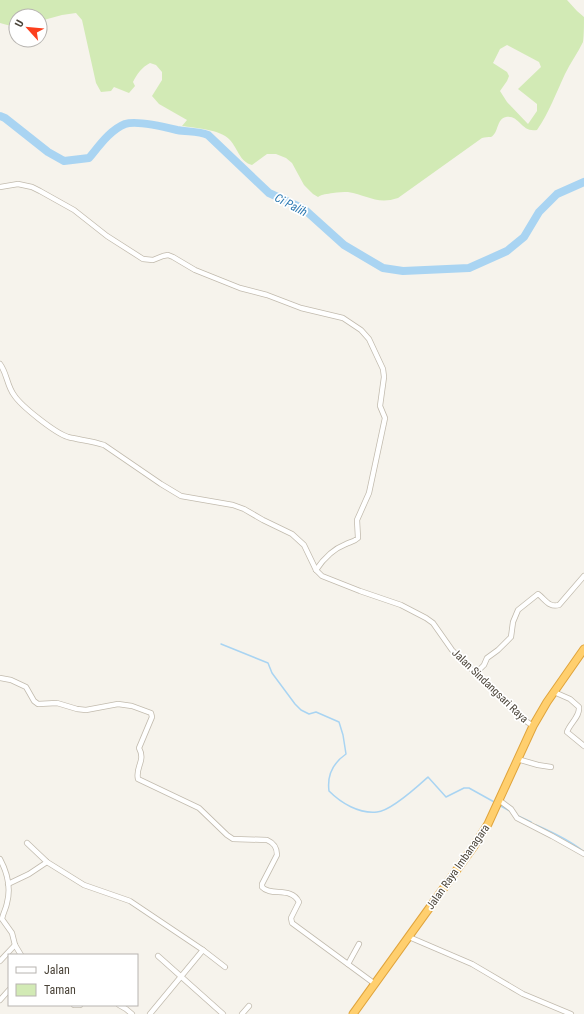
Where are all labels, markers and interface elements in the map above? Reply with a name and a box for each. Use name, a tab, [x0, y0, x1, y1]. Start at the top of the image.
north arrow	[8, 8, 48, 48]
text: U	[12, 18, 27, 29]
water label: Ci Palih	[272, 191, 310, 220]
street label: Jalan Sindangsari Raya	[449, 646, 531, 726]
street label: Jalan Raya Imbanagara	[424, 822, 492, 912]
legend	[8, 954, 138, 1006]
text: Jalan	[44, 963, 70, 977]
text: Taman	[44, 983, 76, 997]

